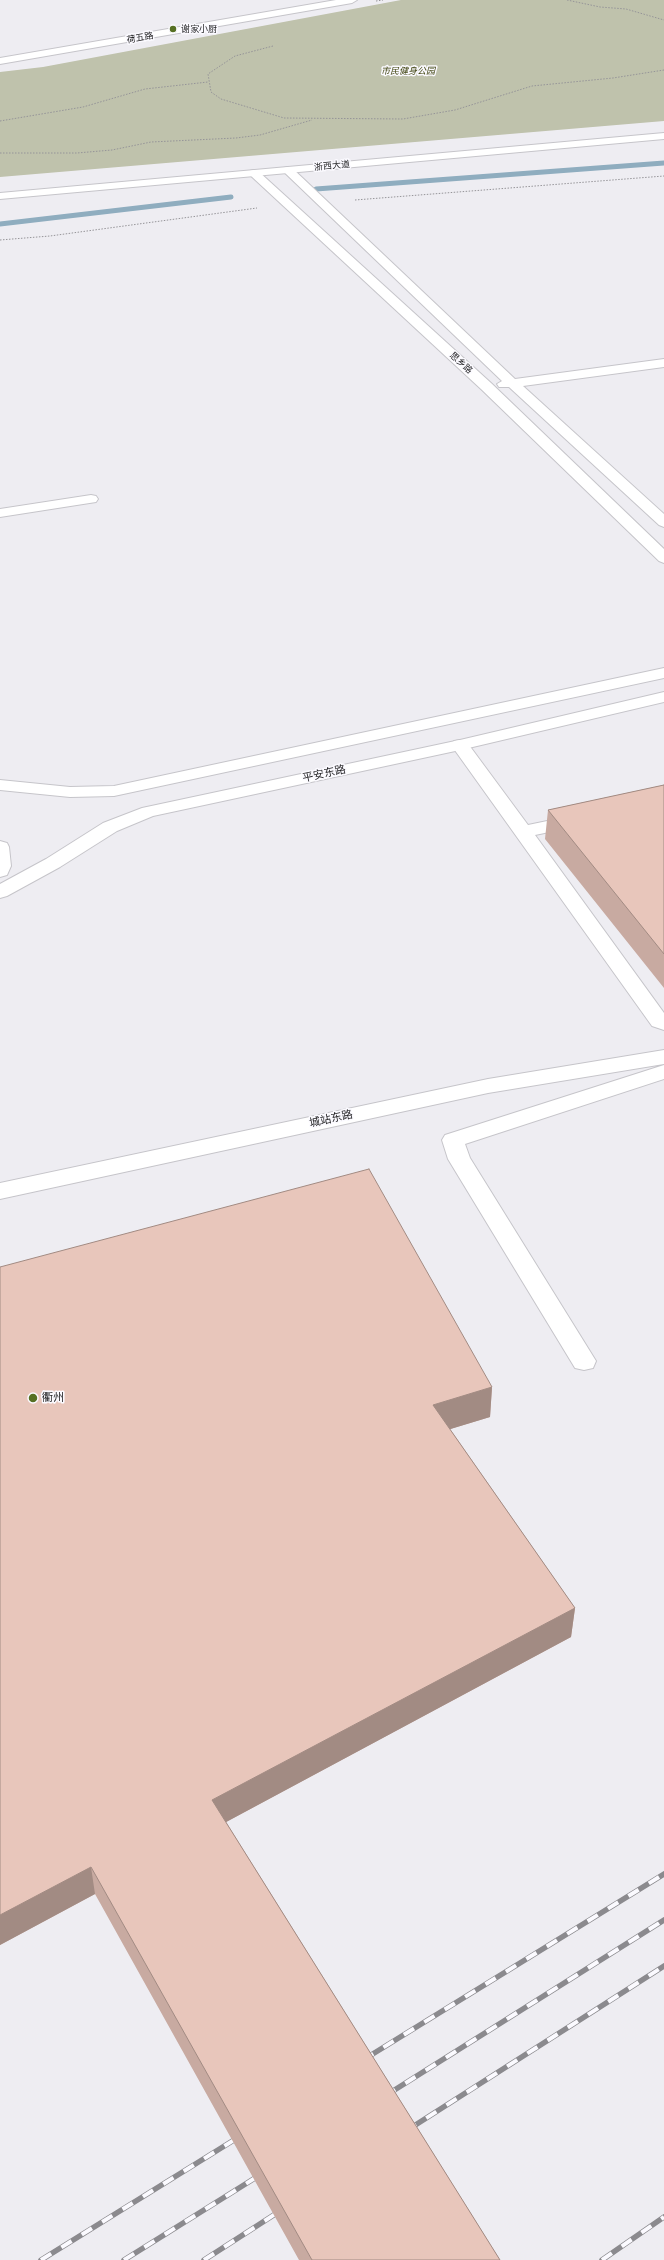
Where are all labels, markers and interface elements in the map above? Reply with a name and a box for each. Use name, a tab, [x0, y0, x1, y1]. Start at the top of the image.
marker: 谢家小厨	[168, 24, 178, 34]
place label: 谢家小厨	[181, 24, 217, 34]
street label: 荷五路	[126, 30, 154, 46]
park label: 市民健身公园	[381, 66, 435, 76]
street label: 浙西大道	[314, 159, 350, 173]
street label: 思乡路	[447, 350, 475, 376]
street label: 平安东路	[301, 763, 347, 785]
street label: 城站东路	[308, 1108, 354, 1130]
place label: 衢州	[42, 1391, 64, 1405]
marker: 衢州	[27, 1392, 39, 1404]

